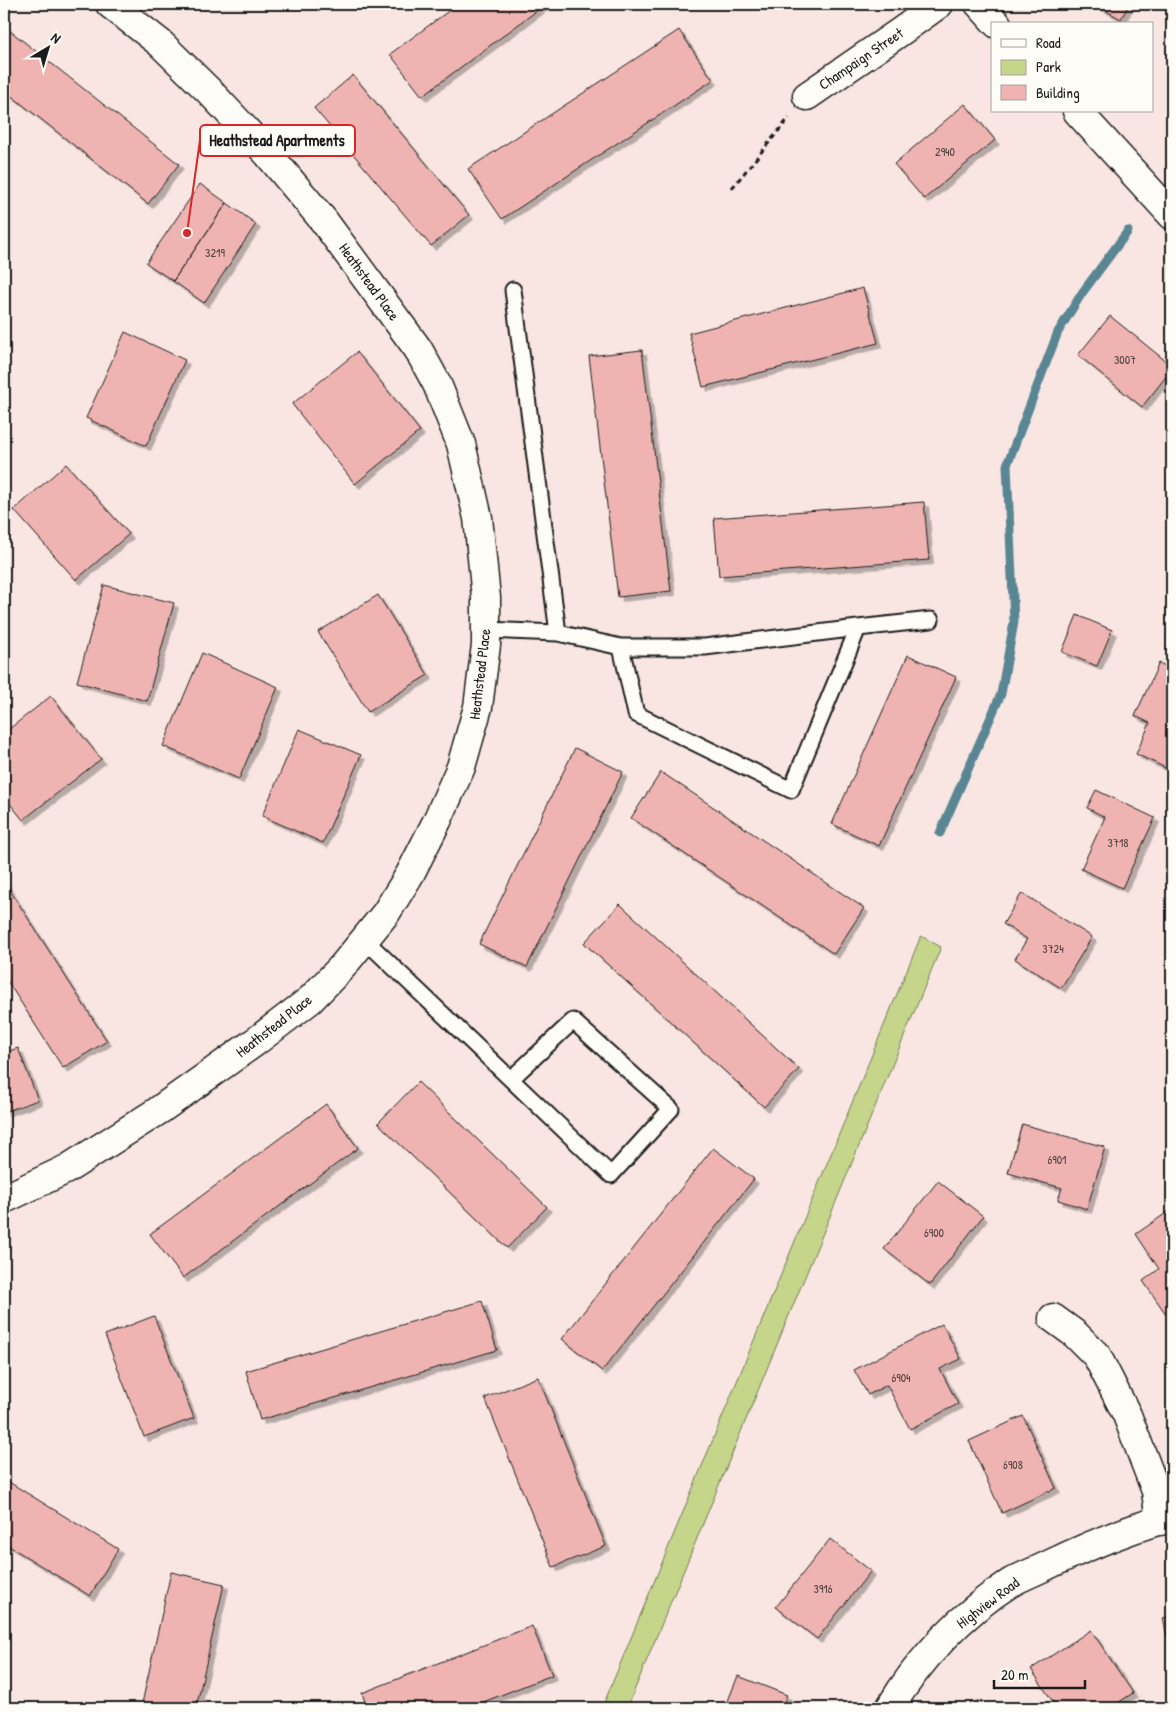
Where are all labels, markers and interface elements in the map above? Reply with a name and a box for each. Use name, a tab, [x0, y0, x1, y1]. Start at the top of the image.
north arrow	[22, 22, 72, 72]
street label: Champaign Street	[814, 22, 908, 95]
legend	[991, 22, 1154, 112]
text: N	[48, 28, 66, 47]
text: Road	[1036, 32, 1061, 53]
text: Park	[1036, 56, 1061, 77]
text: Building	[1036, 82, 1080, 103]
callout: Heathstead Apartments	[200, 125, 355, 156]
text: Heathstead Apartments	[209, 129, 345, 152]
house number: 2940	[935, 143, 955, 160]
street label: Heathstead Place	[334, 239, 405, 325]
house number: 3219	[205, 244, 225, 261]
house number: 3007	[1114, 351, 1136, 368]
street label: Heathstead Place	[464, 627, 495, 721]
house number: 3718	[1108, 834, 1128, 851]
house number: 3724	[1042, 940, 1064, 957]
street label: Heathstead Place	[231, 989, 316, 1062]
house number: 6901	[1048, 1151, 1066, 1168]
house number: 6900	[924, 1224, 944, 1241]
house number: 6904	[891, 1369, 911, 1386]
house number: 6908	[1003, 1456, 1023, 1473]
street label: Highview Road	[952, 1572, 1024, 1633]
house number: 3916	[814, 1580, 833, 1597]
scale bar	[994, 1657, 1085, 1689]
text: 20 m	[1001, 1664, 1028, 1685]

